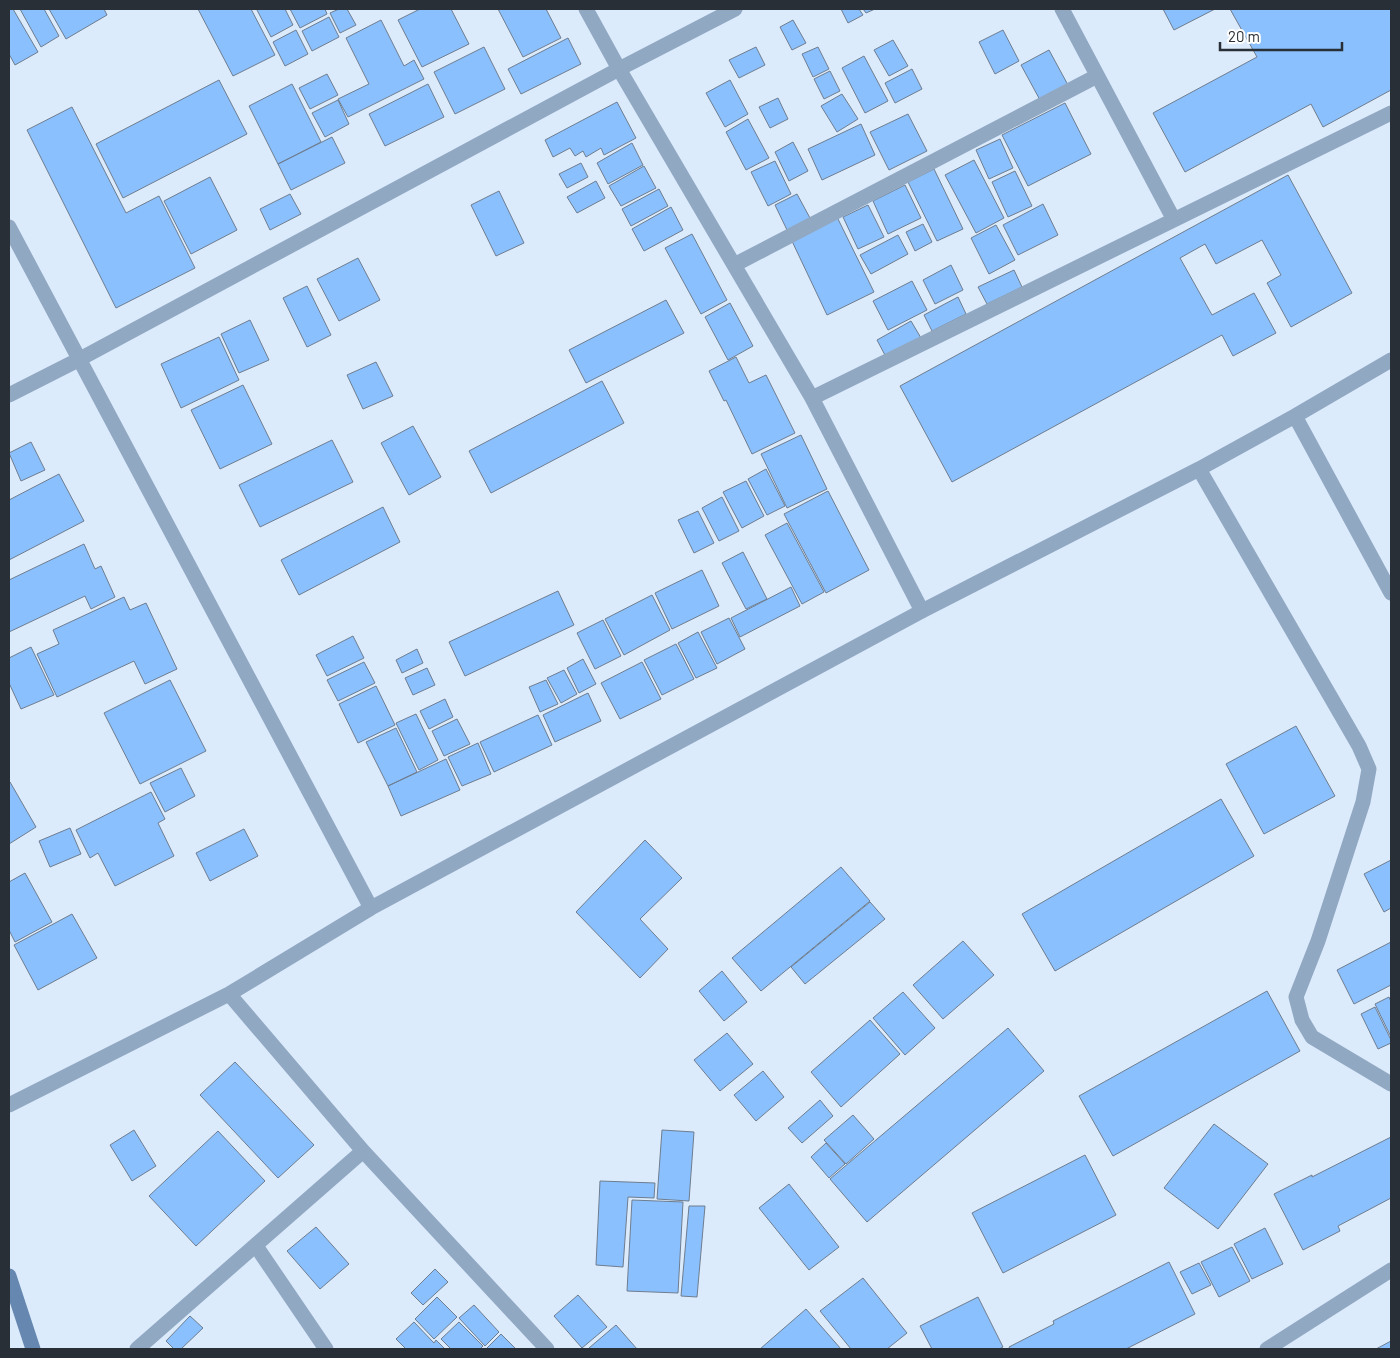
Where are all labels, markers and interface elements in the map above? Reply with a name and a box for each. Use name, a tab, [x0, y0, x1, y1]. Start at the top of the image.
scale bar	[1220, 20, 1342, 52]
text: 20 m	[1228, 27, 1260, 45]

